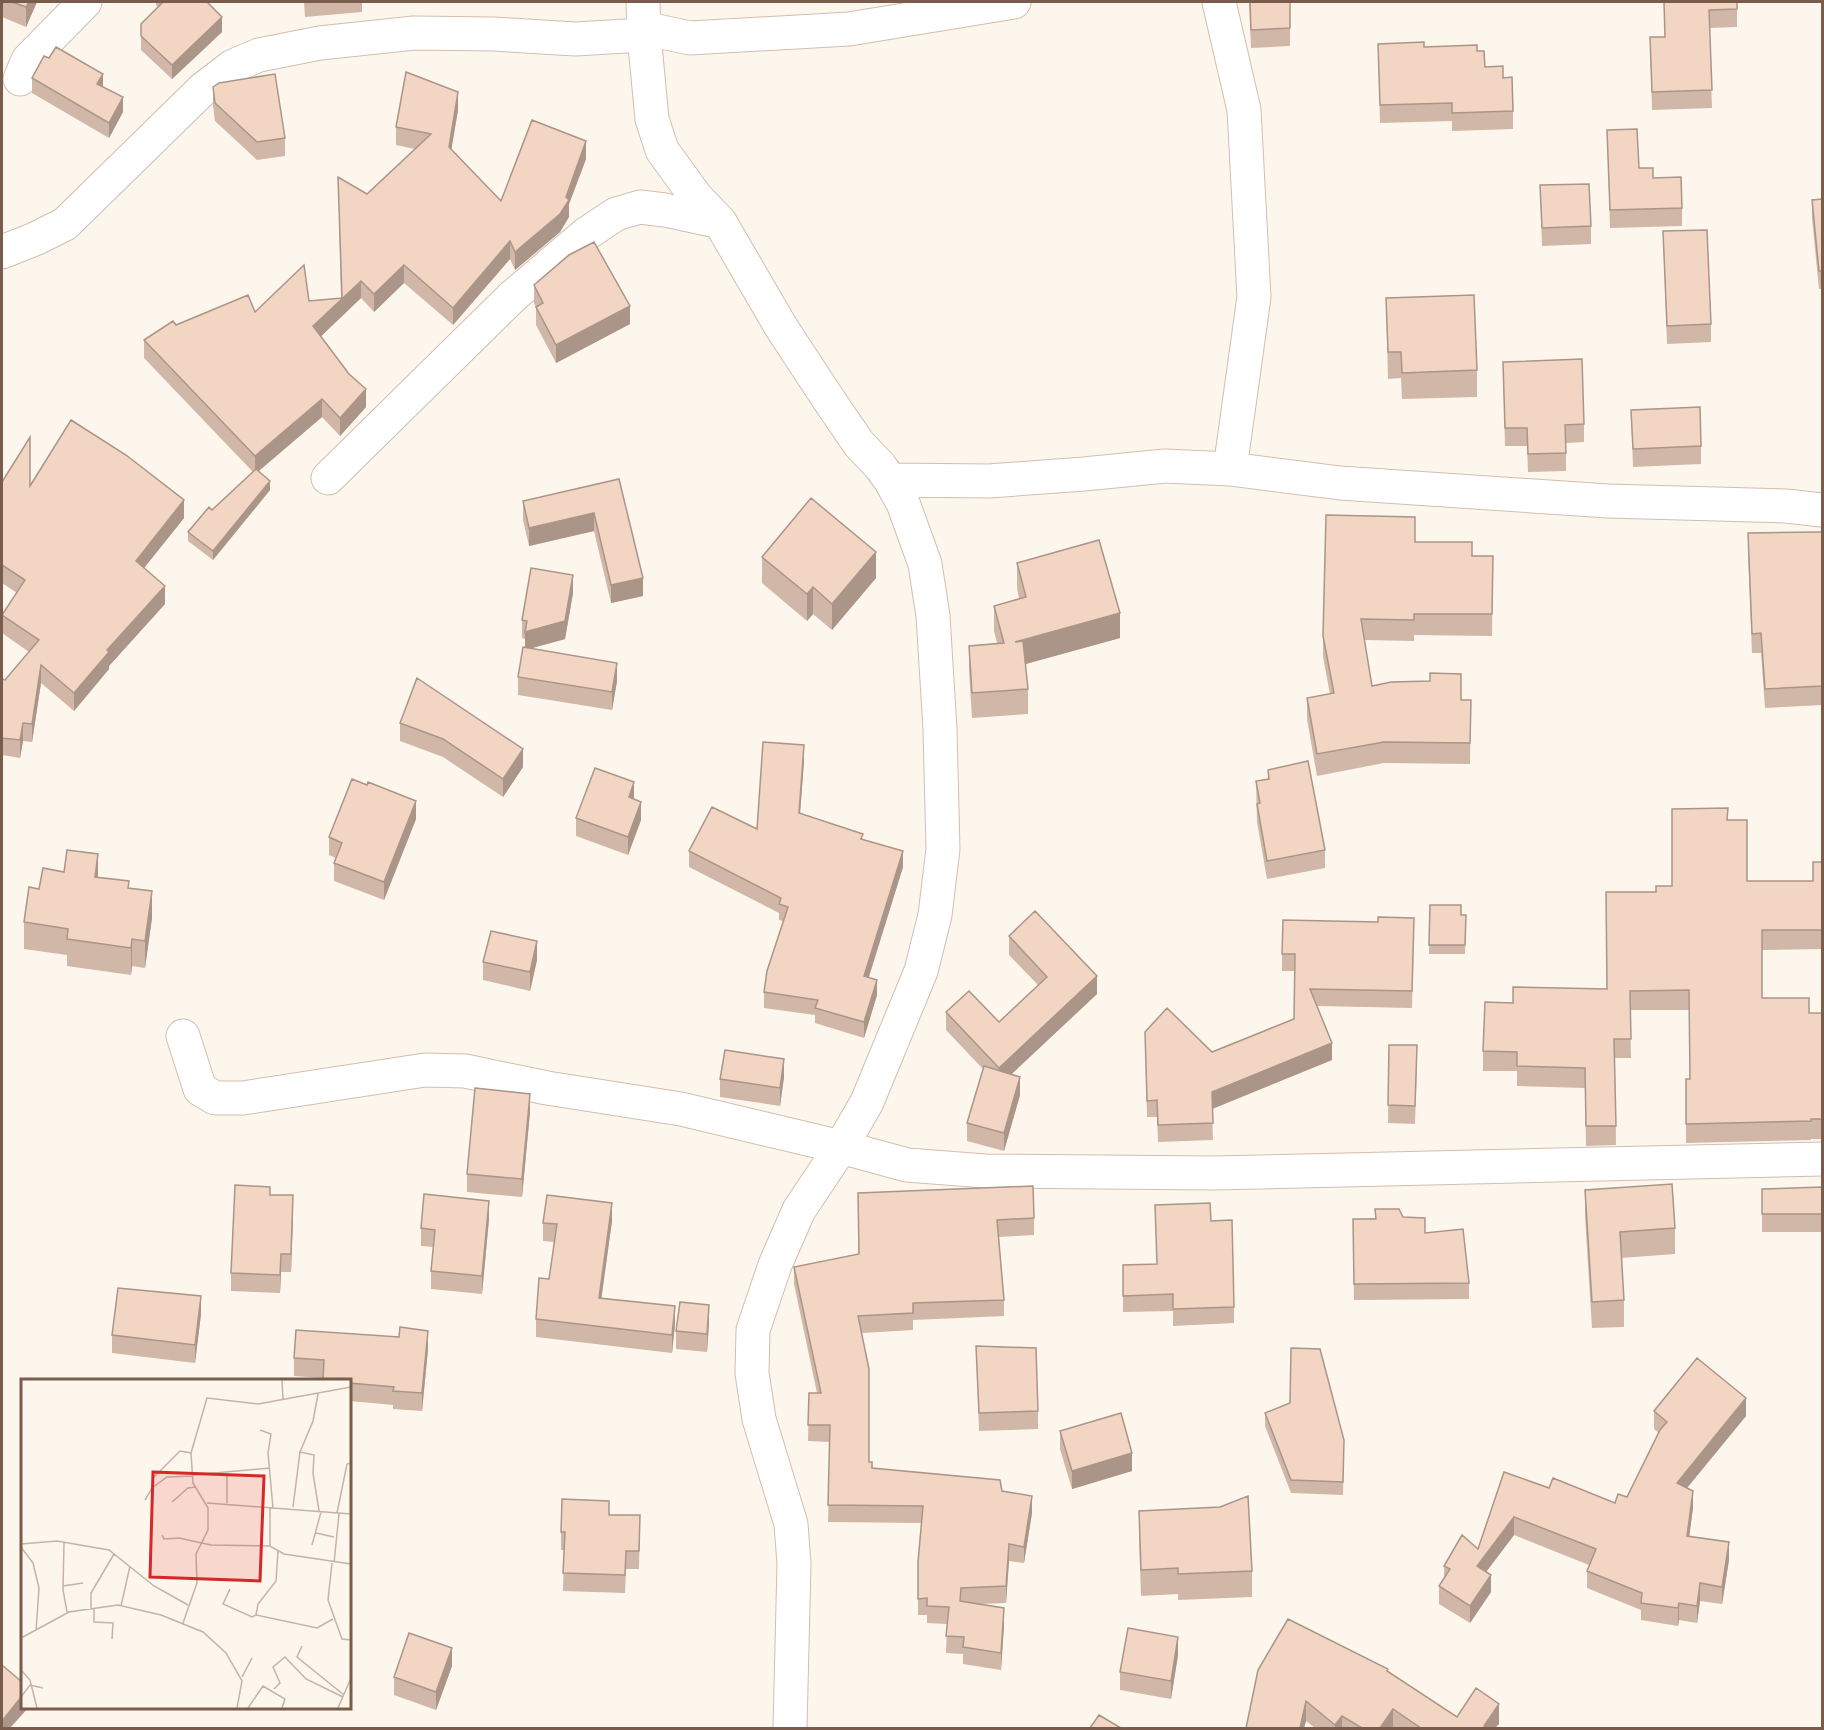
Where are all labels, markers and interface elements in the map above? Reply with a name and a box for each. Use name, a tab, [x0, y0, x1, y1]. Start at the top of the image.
inset map	[21, 1379, 351, 1709]

